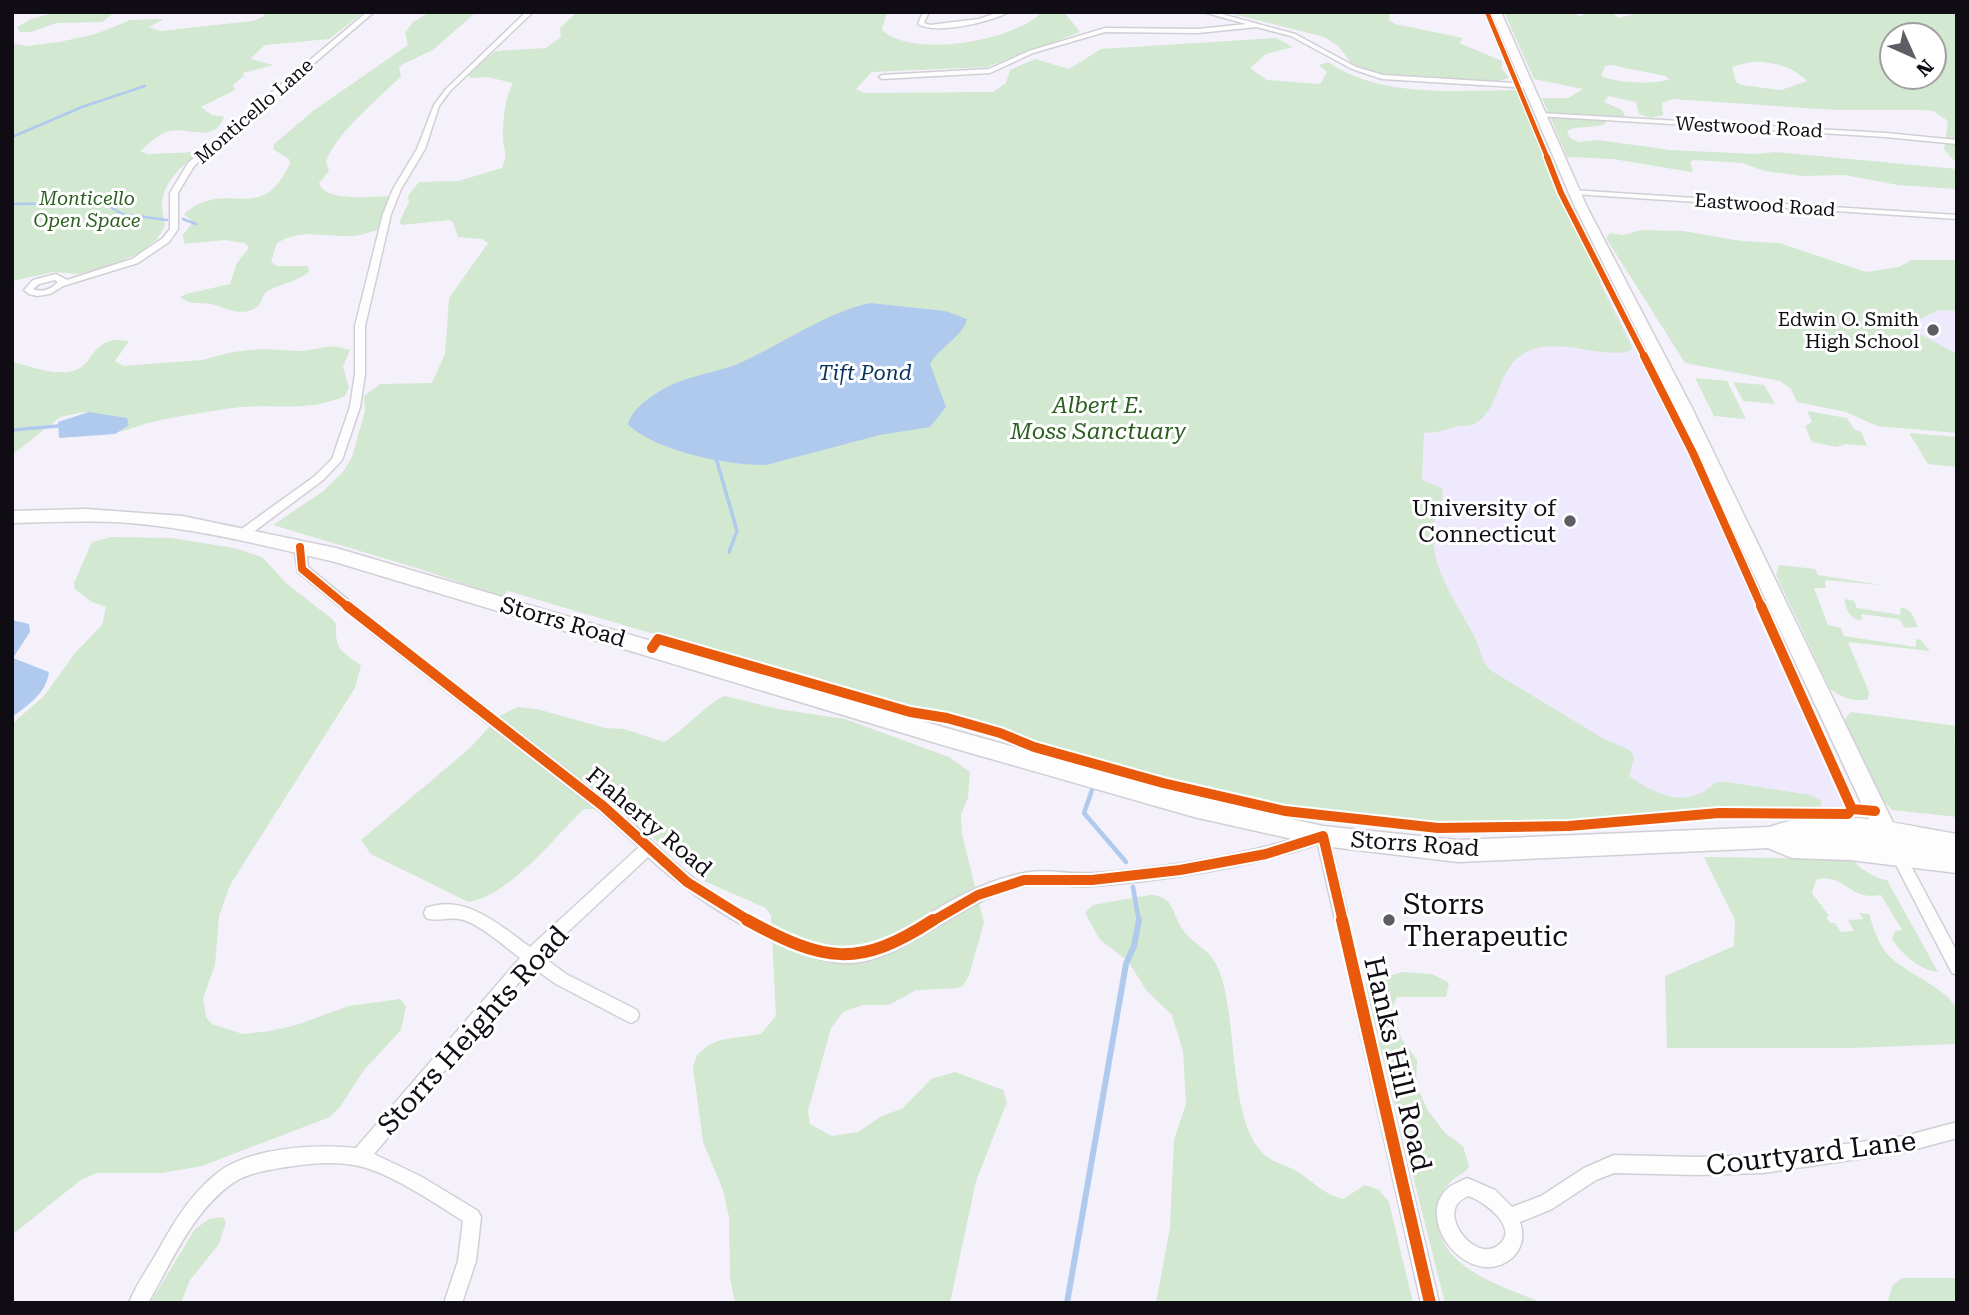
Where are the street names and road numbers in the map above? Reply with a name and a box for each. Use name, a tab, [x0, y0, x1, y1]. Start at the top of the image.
street label: Monticello Lane	[190, 53, 318, 169]
street label: Westwood Road	[1675, 112, 1823, 142]
street label: Eastwood Road	[1694, 189, 1836, 221]
street label: Storrs Road	[497, 591, 629, 653]
street label: Flaherty Road	[581, 762, 717, 882]
street label: Storrs Road	[1350, 826, 1480, 862]
street label: Storrs Heights Road	[371, 919, 575, 1141]
street label: Hanks Hill Road	[1357, 954, 1439, 1175]
street label: Courtyard Lane	[1704, 1124, 1918, 1182]

